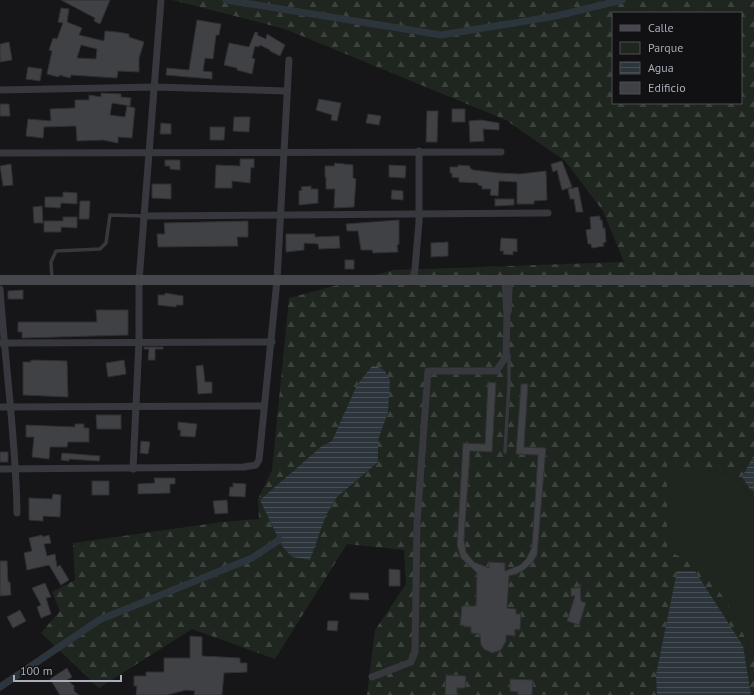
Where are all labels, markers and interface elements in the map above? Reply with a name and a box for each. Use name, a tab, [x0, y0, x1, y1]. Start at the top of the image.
legend	[612, 12, 742, 104]
text: Calle	[648, 20, 674, 35]
text: Parque	[648, 40, 683, 55]
text: Agua	[648, 60, 674, 75]
text: Edificio	[648, 80, 686, 95]
scale bar	[14, 657, 121, 683]
text: 100 m	[20, 663, 53, 678]

